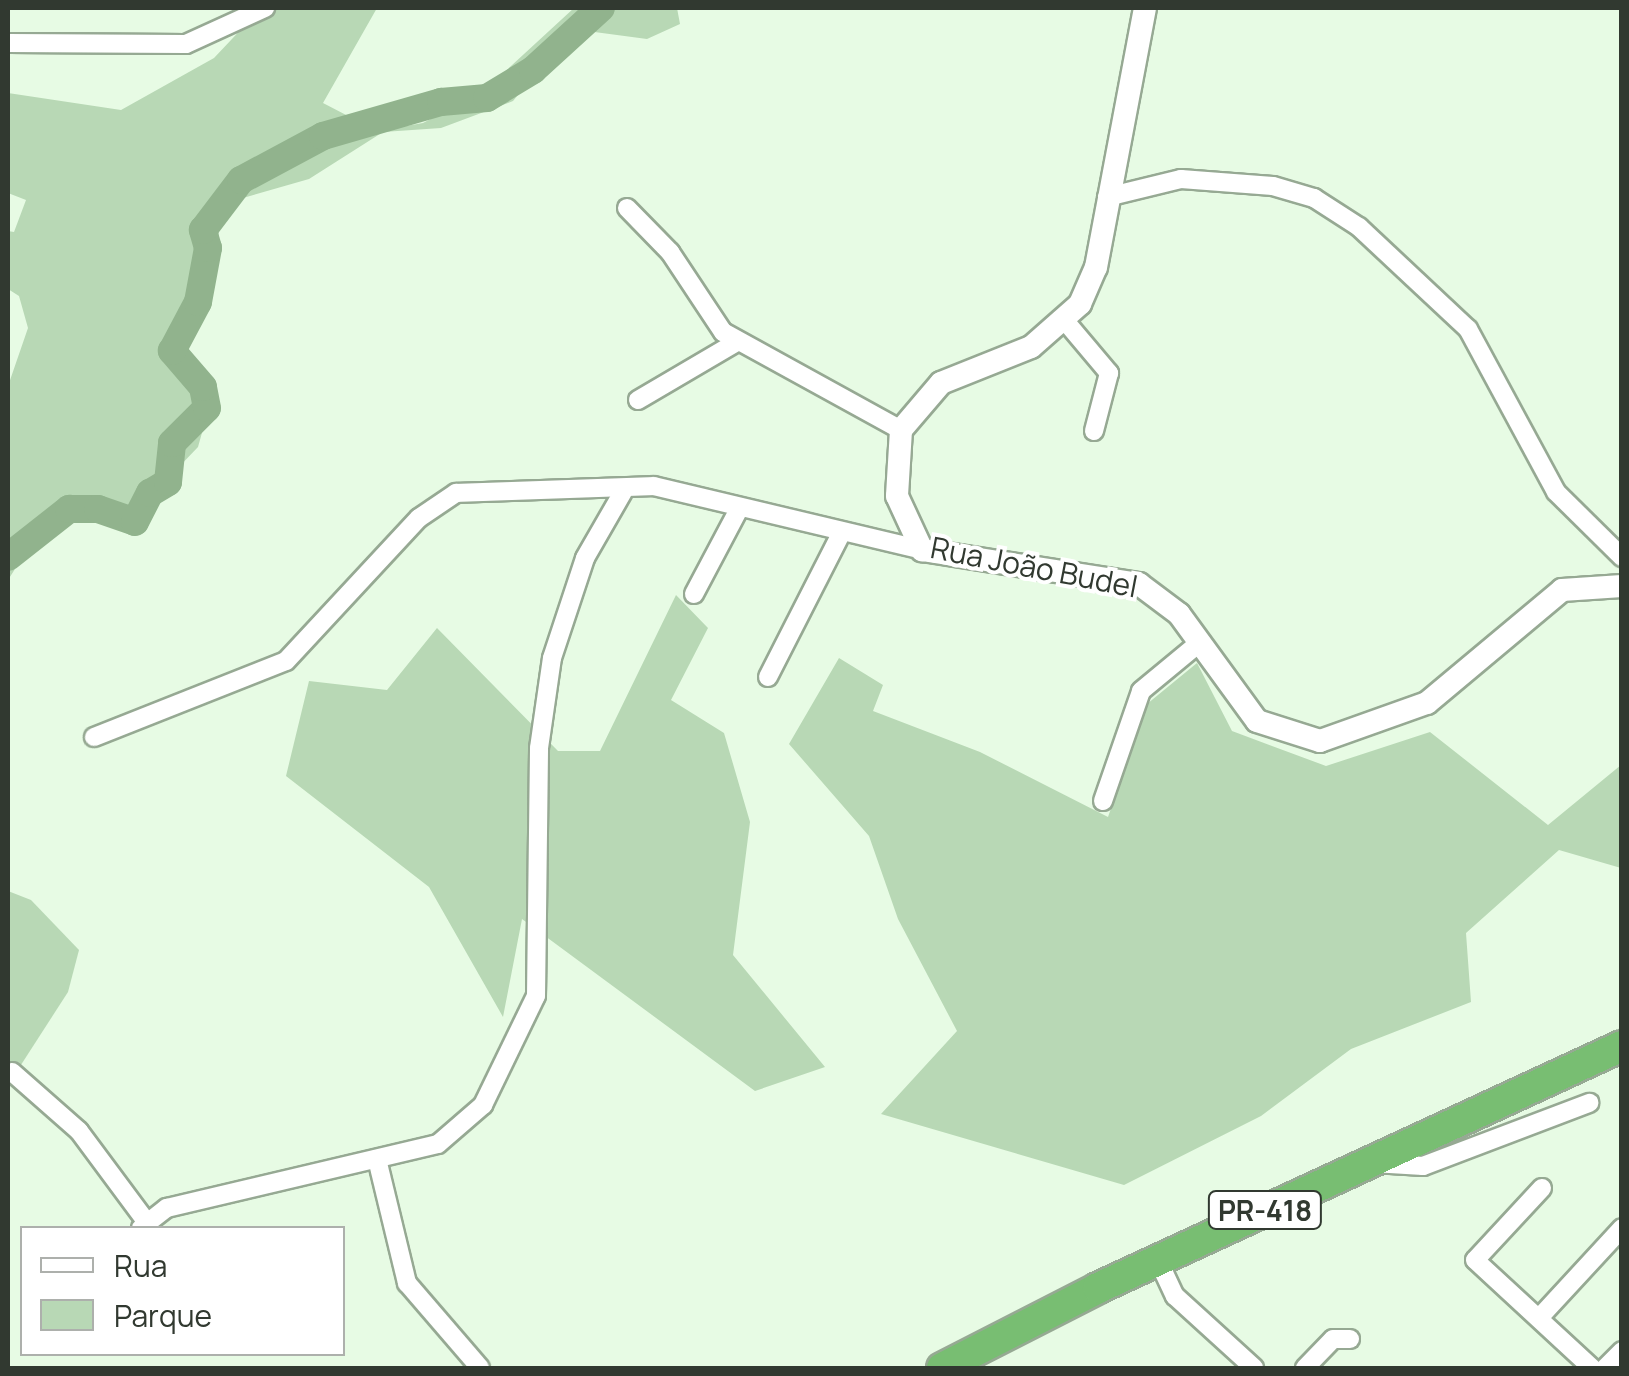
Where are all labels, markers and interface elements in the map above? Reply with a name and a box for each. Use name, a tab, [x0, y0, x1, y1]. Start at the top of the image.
street label: Rua João Budel	[928, 529, 1140, 605]
road number: PR-418	[1208, 1187, 1322, 1233]
legend	[20, 1226, 345, 1356]
text: Rua	[114, 1245, 167, 1286]
text: Parque	[114, 1295, 212, 1336]

